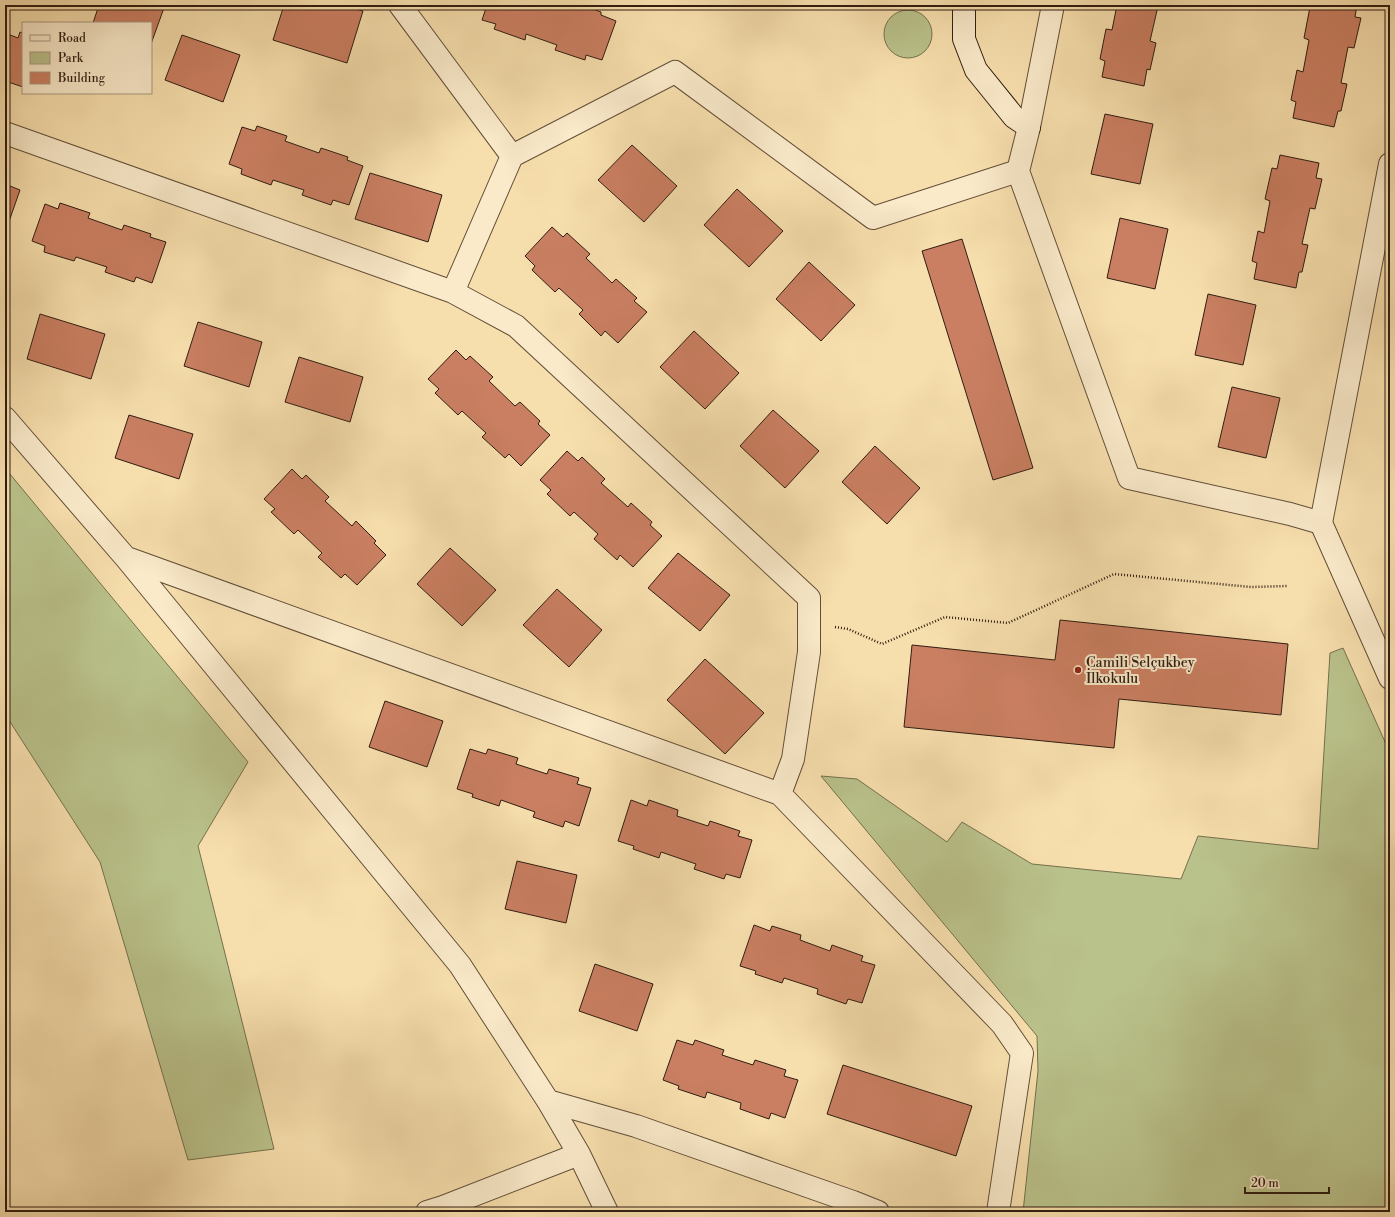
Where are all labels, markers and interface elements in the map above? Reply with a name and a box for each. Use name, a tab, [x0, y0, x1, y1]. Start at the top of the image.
legend	[22, 22, 152, 94]
text: Road	[58, 31, 86, 46]
text: Park	[58, 51, 84, 66]
text: Building	[57, 71, 106, 86]
place label: Camili Selçukbey İlkokulu	[1086, 654, 1195, 688]
marker: Camili Selçukbey İlkokulu	[1073, 665, 1083, 675]
scale bar	[1245, 1169, 1329, 1195]
text: 20 m	[1251, 1176, 1279, 1191]

